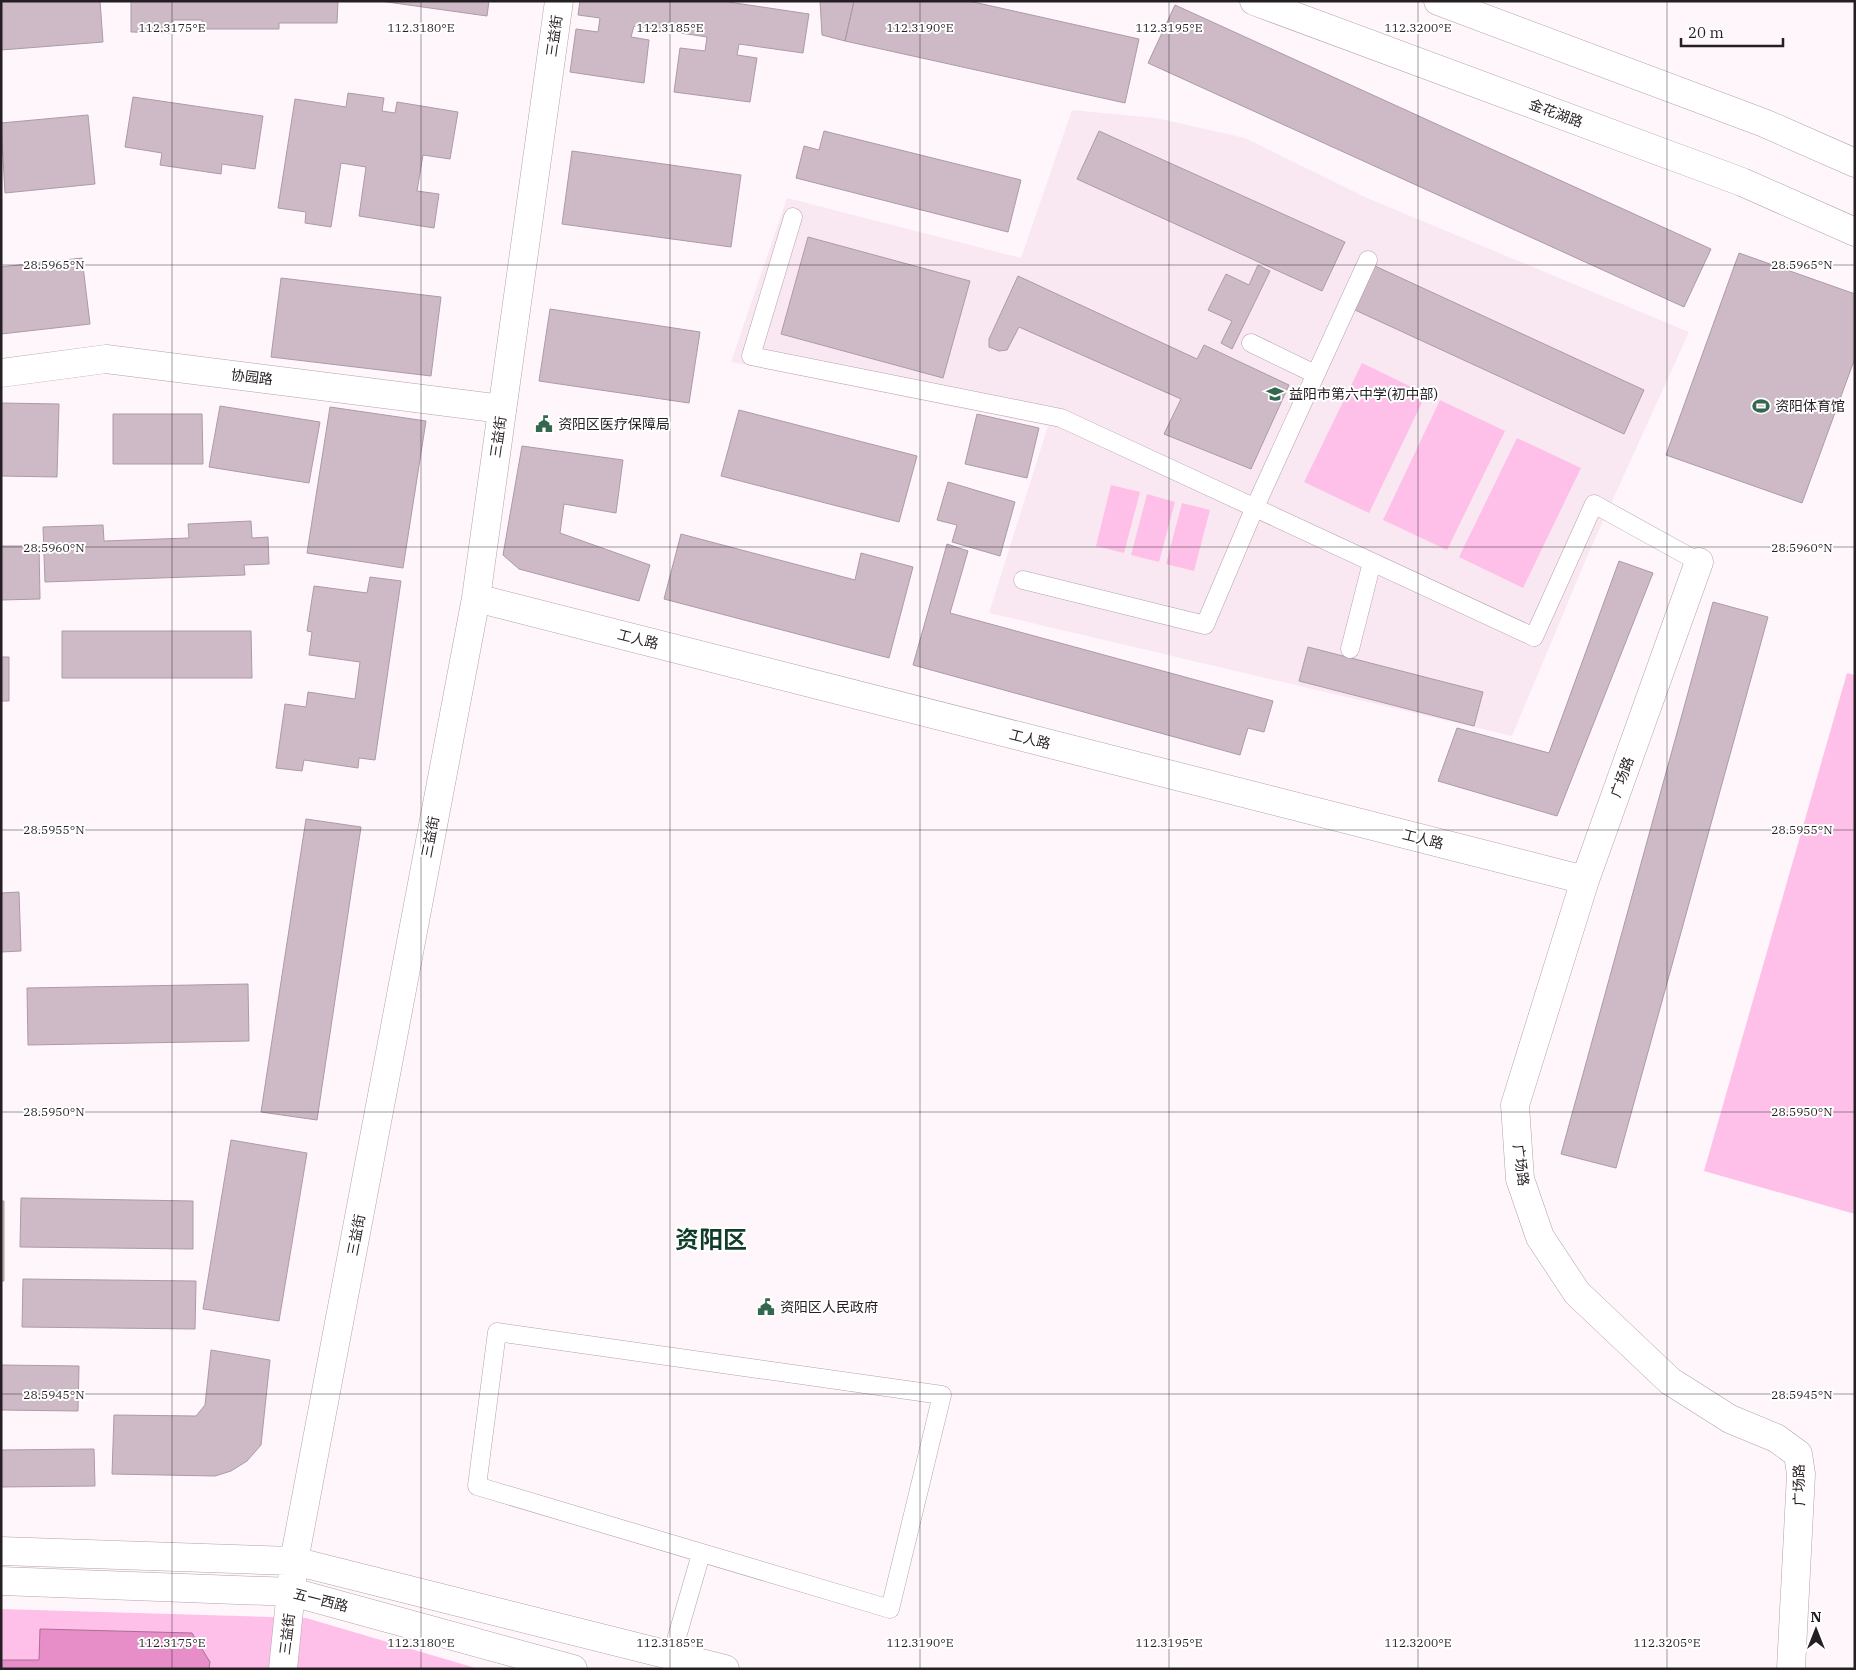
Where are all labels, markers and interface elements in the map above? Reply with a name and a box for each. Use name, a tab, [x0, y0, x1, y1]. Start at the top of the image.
street label: 三益街	[542, 14, 566, 58]
scale bar	[1681, 15, 1784, 47]
text: 112.3175°E	[139, 20, 205, 35]
text: 112.3180°E	[388, 20, 454, 35]
text: 112.3185°E	[637, 20, 703, 35]
text: 112.3190°E	[887, 20, 953, 35]
text: 112.3195°E	[1136, 20, 1202, 35]
text: 112.3200°E	[1385, 20, 1451, 35]
text: 20 m	[1688, 23, 1724, 42]
street label: 金花湖路	[1527, 95, 1585, 131]
text: 28.5965°N	[23, 257, 85, 272]
text: 28.5965°N	[1771, 257, 1833, 272]
street label: 协园路	[230, 366, 274, 388]
school or university icon: 益阳市第六中学(初中部)	[1265, 384, 1285, 404]
place label: 益阳市第六中学(初中部)	[1289, 385, 1438, 403]
sports icon: 资阳体育馆	[1751, 396, 1771, 416]
place label: 资阳体育馆	[1775, 397, 1845, 415]
public building icon: 资阳区医疗保障局	[534, 414, 554, 434]
street label: 三益街	[486, 415, 510, 459]
place label: 资阳区医疗保障局	[558, 415, 670, 433]
text: 28.5960°N	[23, 540, 85, 555]
text: 28.5960°N	[1771, 540, 1833, 555]
street label: 工人路	[615, 625, 661, 653]
street label: 工人路	[1007, 725, 1053, 753]
street label: 广场路	[1606, 754, 1638, 800]
street label: 三益街	[417, 815, 443, 859]
text: 28.5955°N	[23, 822, 85, 837]
text: 28.5955°N	[1771, 822, 1833, 837]
street label: 工人路	[1400, 825, 1446, 853]
text: 28.5950°N	[23, 1104, 85, 1119]
text: 28.5950°N	[1771, 1104, 1833, 1119]
street label: 广场路	[1509, 1143, 1533, 1187]
street label: 三益街	[343, 1213, 369, 1257]
district label: 资阳区	[675, 1223, 747, 1255]
public building icon: 资阳区人民政府	[756, 1297, 776, 1317]
place label: 资阳区人民政府	[780, 1298, 878, 1316]
text: 28.5945°N	[23, 1387, 85, 1402]
text: 28.5945°N	[1771, 1387, 1833, 1402]
street label: 广场路	[1790, 1464, 1808, 1506]
street label: 五一西路	[292, 1584, 350, 1616]
north arrow	[1791, 1605, 1841, 1655]
text: N	[1810, 1608, 1822, 1626]
street label: 三益街	[276, 1612, 298, 1656]
text: 112.3175°E	[139, 1635, 205, 1650]
text: 112.3180°E	[388, 1635, 454, 1650]
text: 112.3185°E	[637, 1635, 703, 1650]
text: 112.3190°E	[887, 1635, 953, 1650]
text: 112.3195°E	[1136, 1635, 1202, 1650]
text: 112.3200°E	[1385, 1635, 1451, 1650]
text: 112.3205°E	[1634, 1635, 1700, 1650]

